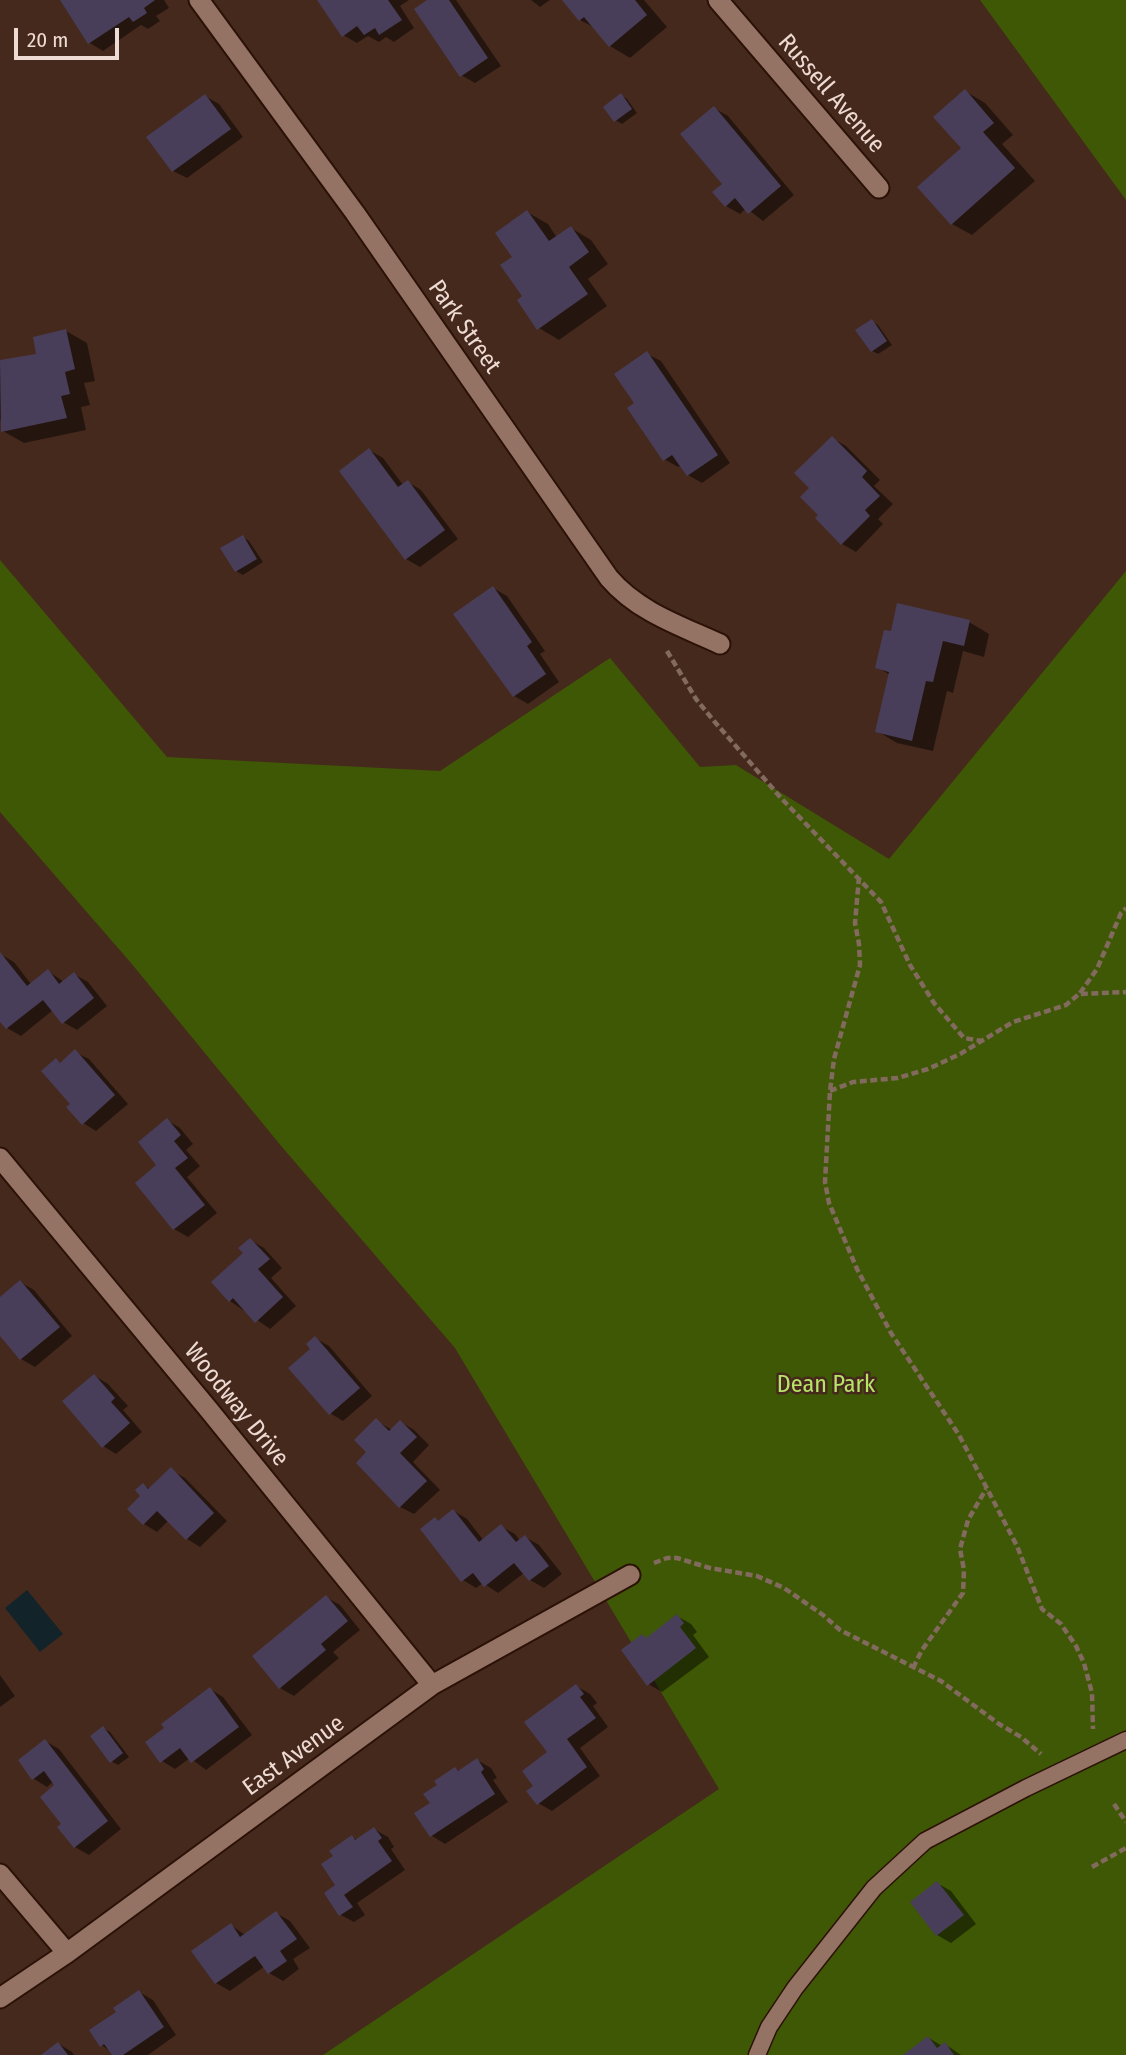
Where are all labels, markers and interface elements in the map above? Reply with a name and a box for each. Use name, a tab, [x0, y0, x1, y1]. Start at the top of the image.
scale bar	[18, 14, 122, 58]
text: 20 m	[27, 27, 68, 53]
street label: Russell Avenue	[772, 29, 890, 159]
street label: Park Street	[421, 275, 507, 379]
street label: Woodway Drive	[178, 1338, 294, 1472]
park label: Dean Park	[777, 1371, 875, 1399]
street label: East Avenue	[238, 1710, 350, 1802]

